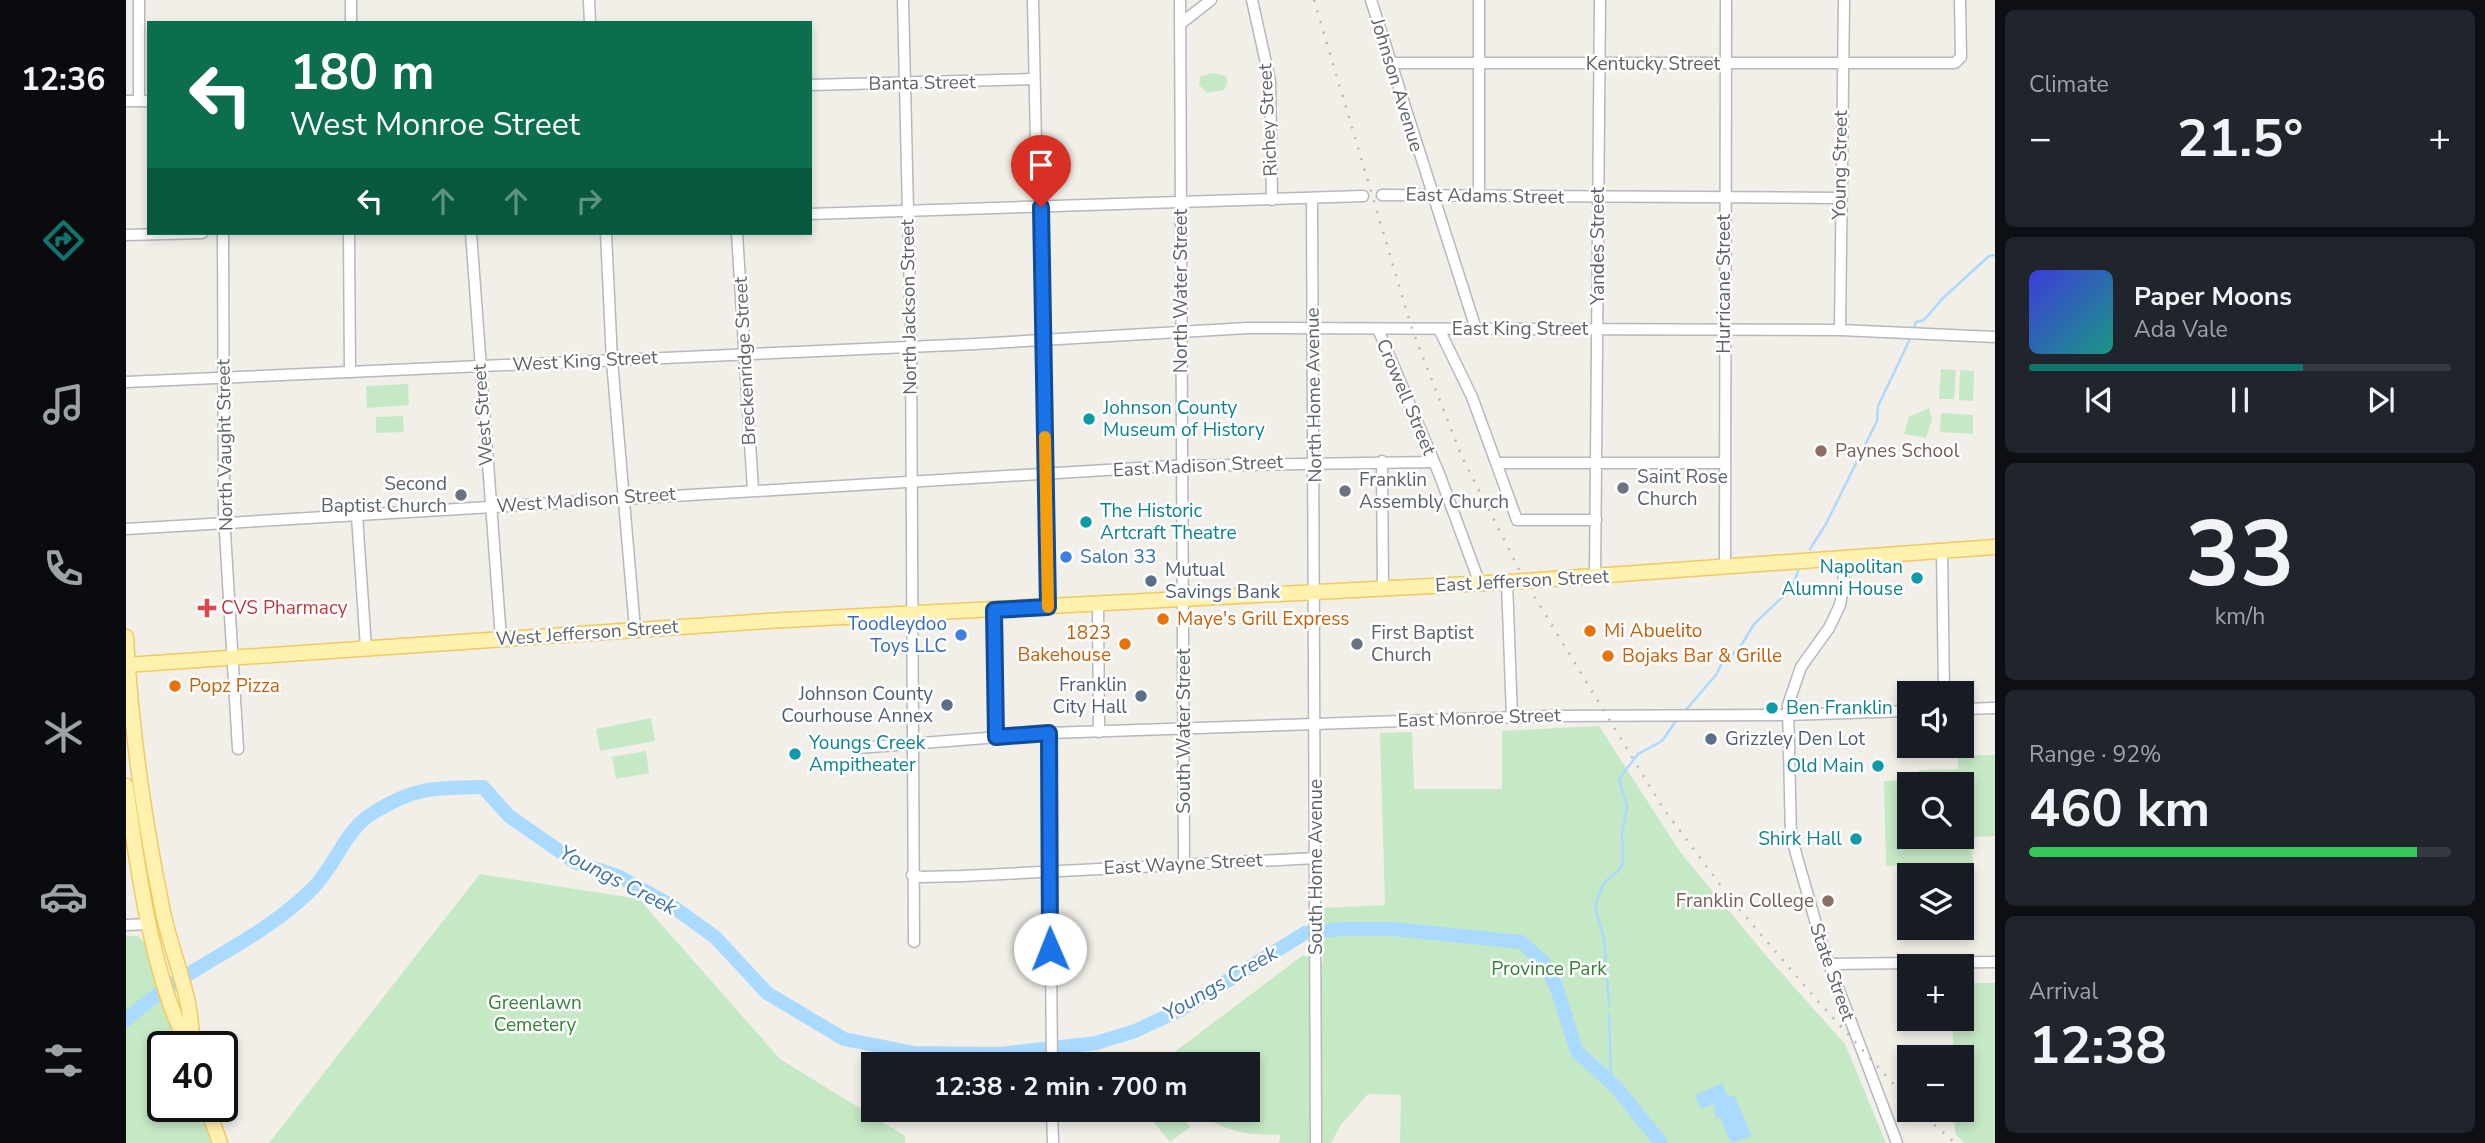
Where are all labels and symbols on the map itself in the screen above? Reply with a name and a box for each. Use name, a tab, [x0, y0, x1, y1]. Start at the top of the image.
street label: Johnson Avenue	[1364, 14, 1430, 155]
street label: Kentucky Street	[1586, 51, 1721, 77]
street label: Richey Street	[1252, 62, 1284, 177]
street label: Banta Street	[868, 69, 976, 97]
street label: Young Street	[1826, 110, 1854, 221]
pin	[1011, 135, 1071, 207]
street label: East Adams Street	[1405, 182, 1565, 210]
street label: Yandes Street	[1585, 187, 1611, 306]
street label: North Water Street	[1168, 208, 1194, 373]
street label: Hurricane Street	[1711, 214, 1737, 354]
street label: North Jackson Street	[894, 219, 924, 395]
street label: Breckenridge Street	[728, 276, 762, 446]
street label: North Home Avenue	[1299, 307, 1329, 483]
street label: East King Street	[1452, 316, 1589, 342]
street label: Crowell Street	[1370, 335, 1442, 459]
street label: West King Street	[512, 344, 659, 378]
street label: North Vaught Street	[210, 358, 240, 531]
street label: West Street	[466, 363, 500, 467]
place label: Johnson County Museum of History	[1102, 395, 1265, 443]
marker: Johnson County Museum of History	[1081, 411, 1097, 427]
place label: Paynes School	[1835, 438, 1960, 464]
marker: Paynes School	[1813, 443, 1829, 459]
street label: East Madison Street	[1112, 449, 1284, 483]
place label: Saint Rose Church	[1637, 464, 1728, 512]
place label: Franklin Assembly Church	[1359, 467, 1509, 515]
place label: Second Baptist Church	[321, 471, 447, 519]
marker: Saint Rose Church	[1615, 480, 1631, 496]
street label: West Madison Street	[496, 481, 677, 519]
marker: Franklin Assembly Church	[1337, 483, 1353, 499]
marker: Second Baptist Church	[453, 487, 469, 503]
place label: The Historic Artcraft Theatre	[1100, 498, 1237, 546]
marker: The Historic Artcraft Theatre	[1078, 514, 1094, 530]
place label: Salon 33	[1080, 544, 1156, 570]
marker: Salon 33	[1058, 549, 1074, 565]
place label: Napolitan Alumni House	[1782, 554, 1903, 602]
place label: Mutual Savings Bank	[1165, 557, 1281, 605]
street label: East Jefferson Street	[1434, 563, 1610, 599]
marker: Napolitan Alumni House	[1909, 570, 1925, 586]
marker: Mutual Savings Bank	[1143, 573, 1159, 589]
place label: CVS Pharmacy	[221, 595, 348, 621]
marker: CVS Pharmacy	[199, 600, 215, 616]
place label: Maye's Grill Express	[1177, 606, 1350, 632]
place label: Toodleydoo Toys LLC	[847, 611, 947, 659]
marker: Maye's Grill Express	[1155, 611, 1171, 627]
street label: West Jefferson Street	[495, 614, 679, 652]
place label: Mi Abuelito	[1604, 618, 1702, 644]
place label: 1823 Bakehouse	[1017, 620, 1111, 668]
place label: First Baptist Church	[1371, 620, 1474, 668]
marker: Mi Abuelito	[1582, 623, 1598, 639]
marker: Toodleydoo Toys LLC	[953, 627, 969, 643]
marker: 1823 Bakehouse	[1117, 636, 1133, 652]
marker: First Baptist Church	[1349, 636, 1365, 652]
place label: Bojaks Bar & Grille	[1622, 643, 1782, 669]
street label: South Water Street	[1171, 648, 1197, 814]
marker: Bojaks Bar & Grille	[1600, 648, 1616, 664]
place label: Franklin City Hall	[1053, 672, 1127, 720]
place label: Popz Pizza	[189, 673, 280, 699]
marker: Popz Pizza	[167, 678, 183, 694]
place label: Johnson County Courhouse Annex	[781, 681, 933, 729]
marker: Franklin City Hall	[1133, 688, 1149, 704]
place label: Ben Franklin	[1786, 695, 1893, 721]
marker: Johnson County Courhouse Annex	[939, 697, 955, 713]
marker: Ben Franklin	[1764, 700, 1780, 716]
street label: East Monroe Street	[1397, 702, 1561, 734]
place label: Grizzley Den Lot	[1725, 726, 1865, 752]
place label: Youngs Creek Ampitheater	[808, 730, 926, 778]
marker: Grizzley Den Lot	[1703, 731, 1719, 747]
marker: Youngs Creek Ampitheater	[787, 746, 803, 762]
place label: Old Main	[1786, 753, 1864, 779]
marker: Old Main	[1870, 758, 1886, 774]
street label: South Home Avenue	[1303, 779, 1329, 955]
place label: Shirk Hall	[1758, 826, 1842, 852]
marker: Shirk Hall	[1848, 831, 1864, 847]
water label: Youngs Creek	[554, 838, 682, 922]
street label: East Wayne Street	[1103, 847, 1263, 881]
place label: Franklin College	[1676, 888, 1814, 914]
marker: Franklin College	[1820, 893, 1836, 909]
position arrow	[1013, 912, 1087, 986]
street label: State Street	[1803, 920, 1861, 1025]
water label: Youngs Creek	[1157, 939, 1283, 1027]
park label: Province Park	[1491, 956, 1607, 982]
park label: Greenlawn Cemetery	[488, 990, 582, 1038]
speed limit sign: 40	[147, 1031, 238, 1122]

